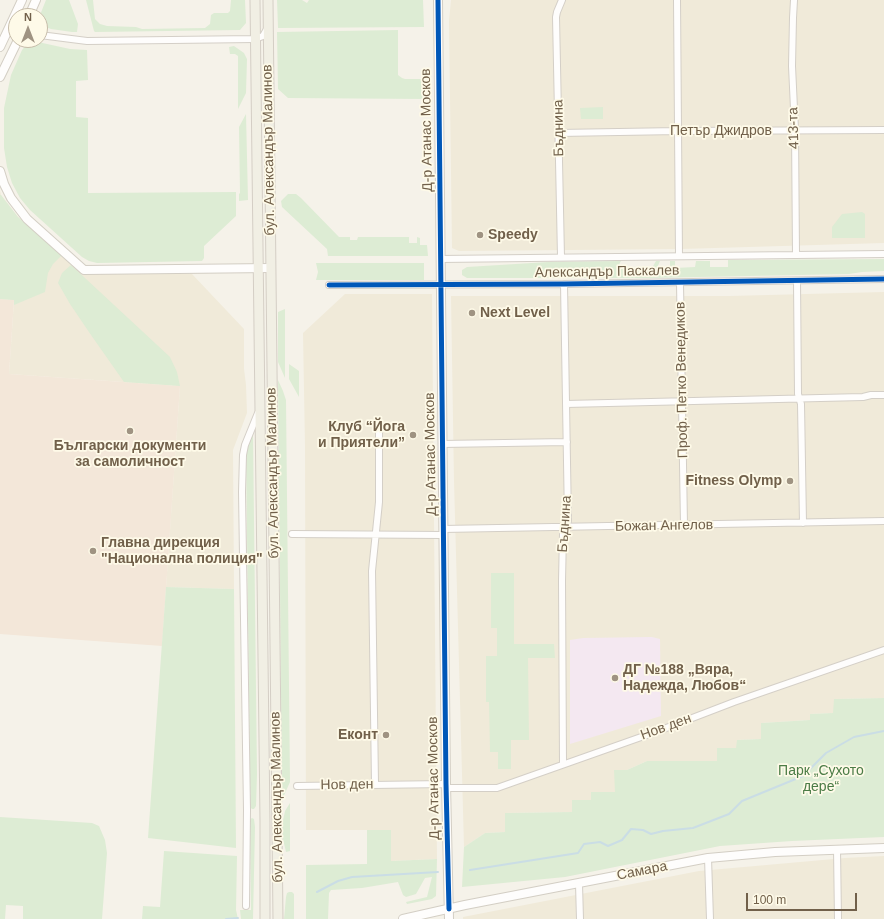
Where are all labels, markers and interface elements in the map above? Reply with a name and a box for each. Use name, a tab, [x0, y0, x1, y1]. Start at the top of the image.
north arrow	[8, 8, 48, 48]
text: N	[24, 11, 32, 23]
street label: бул. Александър Малинов	[259, 64, 279, 236]
street label: Д-р Атанас Москов	[418, 68, 436, 192]
street label: Бъднина	[550, 99, 568, 157]
street label: 413-та	[785, 107, 803, 149]
street label: Петър Джидров	[670, 123, 772, 139]
place label: Speedy	[488, 227, 538, 243]
marker: Speedy	[475, 230, 485, 240]
street label: Александър Паскалев	[534, 262, 680, 282]
street label: Проф. Петко Венедиков	[672, 302, 692, 458]
place label: Next Level	[480, 305, 550, 321]
marker: Next Level	[467, 308, 477, 318]
street label: бул. Александър Малинов	[263, 387, 283, 559]
street label: Д-р Атанас Москов	[422, 392, 440, 516]
place label: Клуб “Йога и Приятели”	[318, 419, 405, 452]
marker: Български документи за самоличност	[125, 426, 135, 436]
marker: Клуб “Йога и Приятели”	[408, 430, 418, 440]
place label: Български документи за самоличност	[54, 438, 206, 470]
place label: Fitness Olymp	[686, 473, 782, 489]
marker: Fitness Olymp	[785, 476, 795, 486]
street label: Бъднина	[555, 495, 575, 553]
street label: Божан Ангелов	[615, 517, 713, 535]
place label: Главна дирекция "Национална полиция"	[101, 535, 263, 568]
marker: Главна дирекция "Национална полиция"	[88, 546, 98, 556]
place label: ДГ №188 „Вяра, Надежда, Любов“	[623, 662, 746, 694]
marker: ДГ №188 „Вяра, Надежда, Любов“	[610, 673, 620, 683]
street label: Нов ден	[638, 710, 694, 744]
street label: бул. Александър Малинов	[267, 711, 287, 883]
street label: Д-р Атанас Москов	[425, 716, 443, 840]
place label: Еконт	[338, 727, 378, 743]
marker: Еконт	[381, 730, 391, 740]
park label: Парк „Сухото дере“	[778, 763, 864, 796]
street label: Нов ден	[320, 776, 374, 794]
street label: Самара	[615, 858, 669, 884]
scale bar	[748, 885, 859, 911]
text: 100 m	[753, 893, 786, 907]

